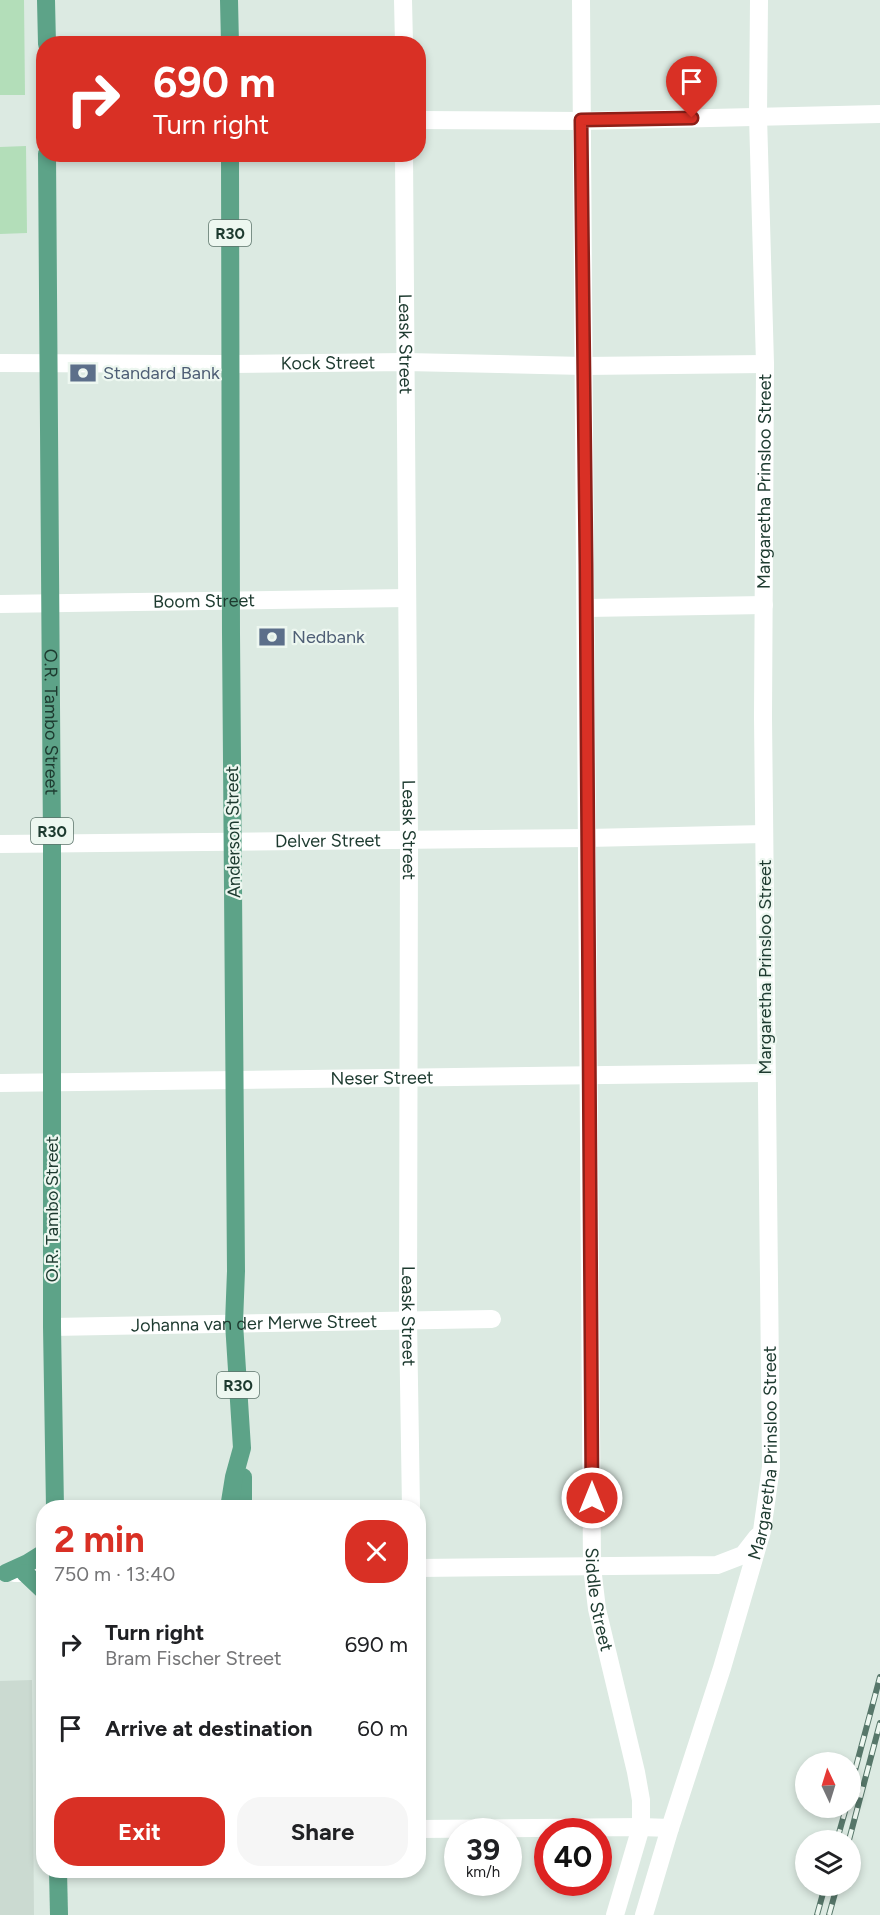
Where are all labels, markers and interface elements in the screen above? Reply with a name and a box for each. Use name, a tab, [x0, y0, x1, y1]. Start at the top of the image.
pin	[666, 56, 717, 118]
text: 690 m	[153, 57, 276, 108]
icon: right	[54, 60, 132, 138]
icon: arrive	[675, 65, 708, 98]
text: Turn right	[153, 108, 269, 141]
road number: R30	[209, 220, 251, 246]
street label: Leask Street	[394, 294, 417, 394]
street label: Kock Street	[281, 351, 376, 374]
bank icon: Standard Bank	[68, 358, 98, 388]
place label: Standard Bank	[103, 362, 220, 384]
street label: Margaretha Prinsloo Street	[753, 373, 776, 589]
street label: Boom Street	[153, 589, 255, 613]
bank icon: Nedbank	[257, 622, 287, 652]
place label: Nedbank	[292, 626, 365, 648]
street label: O.R. Tambo Street	[40, 649, 63, 795]
street label: Anderson Street	[221, 765, 245, 898]
street label: Leask Street	[398, 780, 420, 880]
road number: R30	[31, 818, 73, 844]
street label: Delver Street	[275, 829, 381, 852]
street label: Margaretha Prinsloo Street	[754, 859, 776, 1075]
street label: Neser Street	[330, 1066, 434, 1090]
street label: O.R. Tambo Street	[41, 1136, 63, 1282]
street label: Leask Street	[397, 1266, 420, 1367]
street label: Johanna van der Merwe Street	[131, 1310, 377, 1337]
street label: Margaretha Prinsloo Street	[743, 1345, 782, 1562]
road number: R30	[217, 1372, 259, 1398]
position arrow	[560, 1466, 624, 1530]
text: 2 min	[54, 1518, 145, 1561]
button: close	[345, 1520, 408, 1583]
street label: Siddle Street	[581, 1547, 618, 1654]
text: 750 m · 13:40	[54, 1562, 175, 1586]
text: Turn right	[105, 1619, 204, 1646]
icon: right	[54, 1628, 87, 1661]
text: 690 m	[345, 1631, 408, 1658]
text: Bram Fischer Street	[105, 1646, 282, 1670]
icon: arrive	[54, 1712, 87, 1745]
text: Arrive at destination	[105, 1715, 313, 1742]
text: 60 m	[357, 1715, 408, 1742]
north arrow	[795, 1752, 861, 1818]
map controls	[795, 1752, 861, 1896]
button: Exit	[54, 1797, 225, 1866]
button: Share	[237, 1797, 408, 1866]
speed limit sign: 40	[534, 1818, 612, 1896]
button: layers	[795, 1830, 861, 1896]
text: 39	[466, 1831, 500, 1868]
text: km/h	[466, 1863, 500, 1881]

